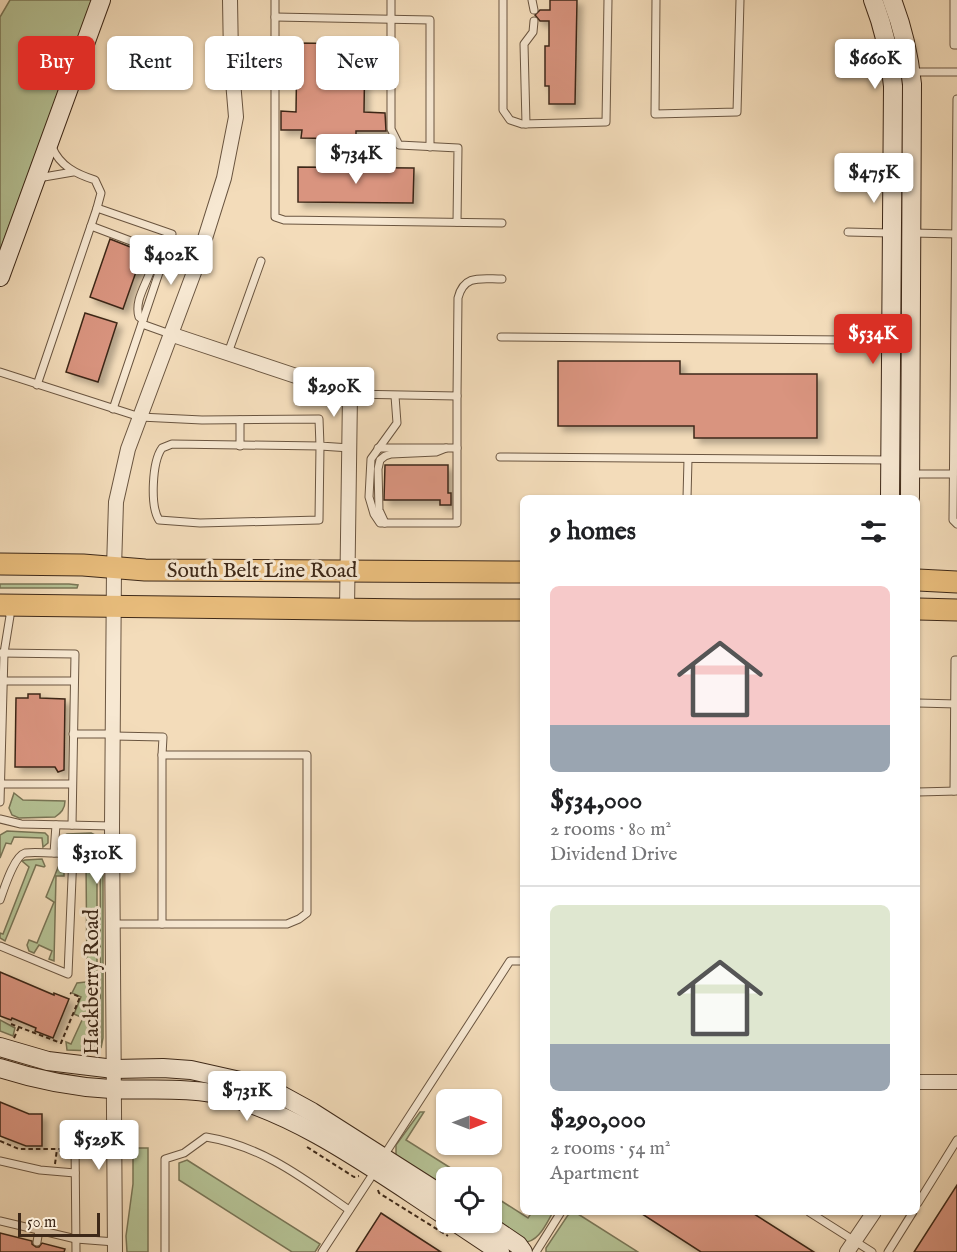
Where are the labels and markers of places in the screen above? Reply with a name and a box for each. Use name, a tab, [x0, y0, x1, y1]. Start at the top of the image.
pin: $660K	[833, 39, 917, 90]
pin: $734K	[314, 134, 398, 185]
pin: $475K	[832, 153, 916, 204]
pin: $402K	[129, 235, 213, 286]
pin: $534K	[831, 314, 915, 365]
pin: $290K	[292, 367, 376, 418]
pin: $310K	[55, 834, 139, 885]
pin: $731K	[205, 1071, 289, 1122]
pin: $529K	[57, 1120, 141, 1171]

